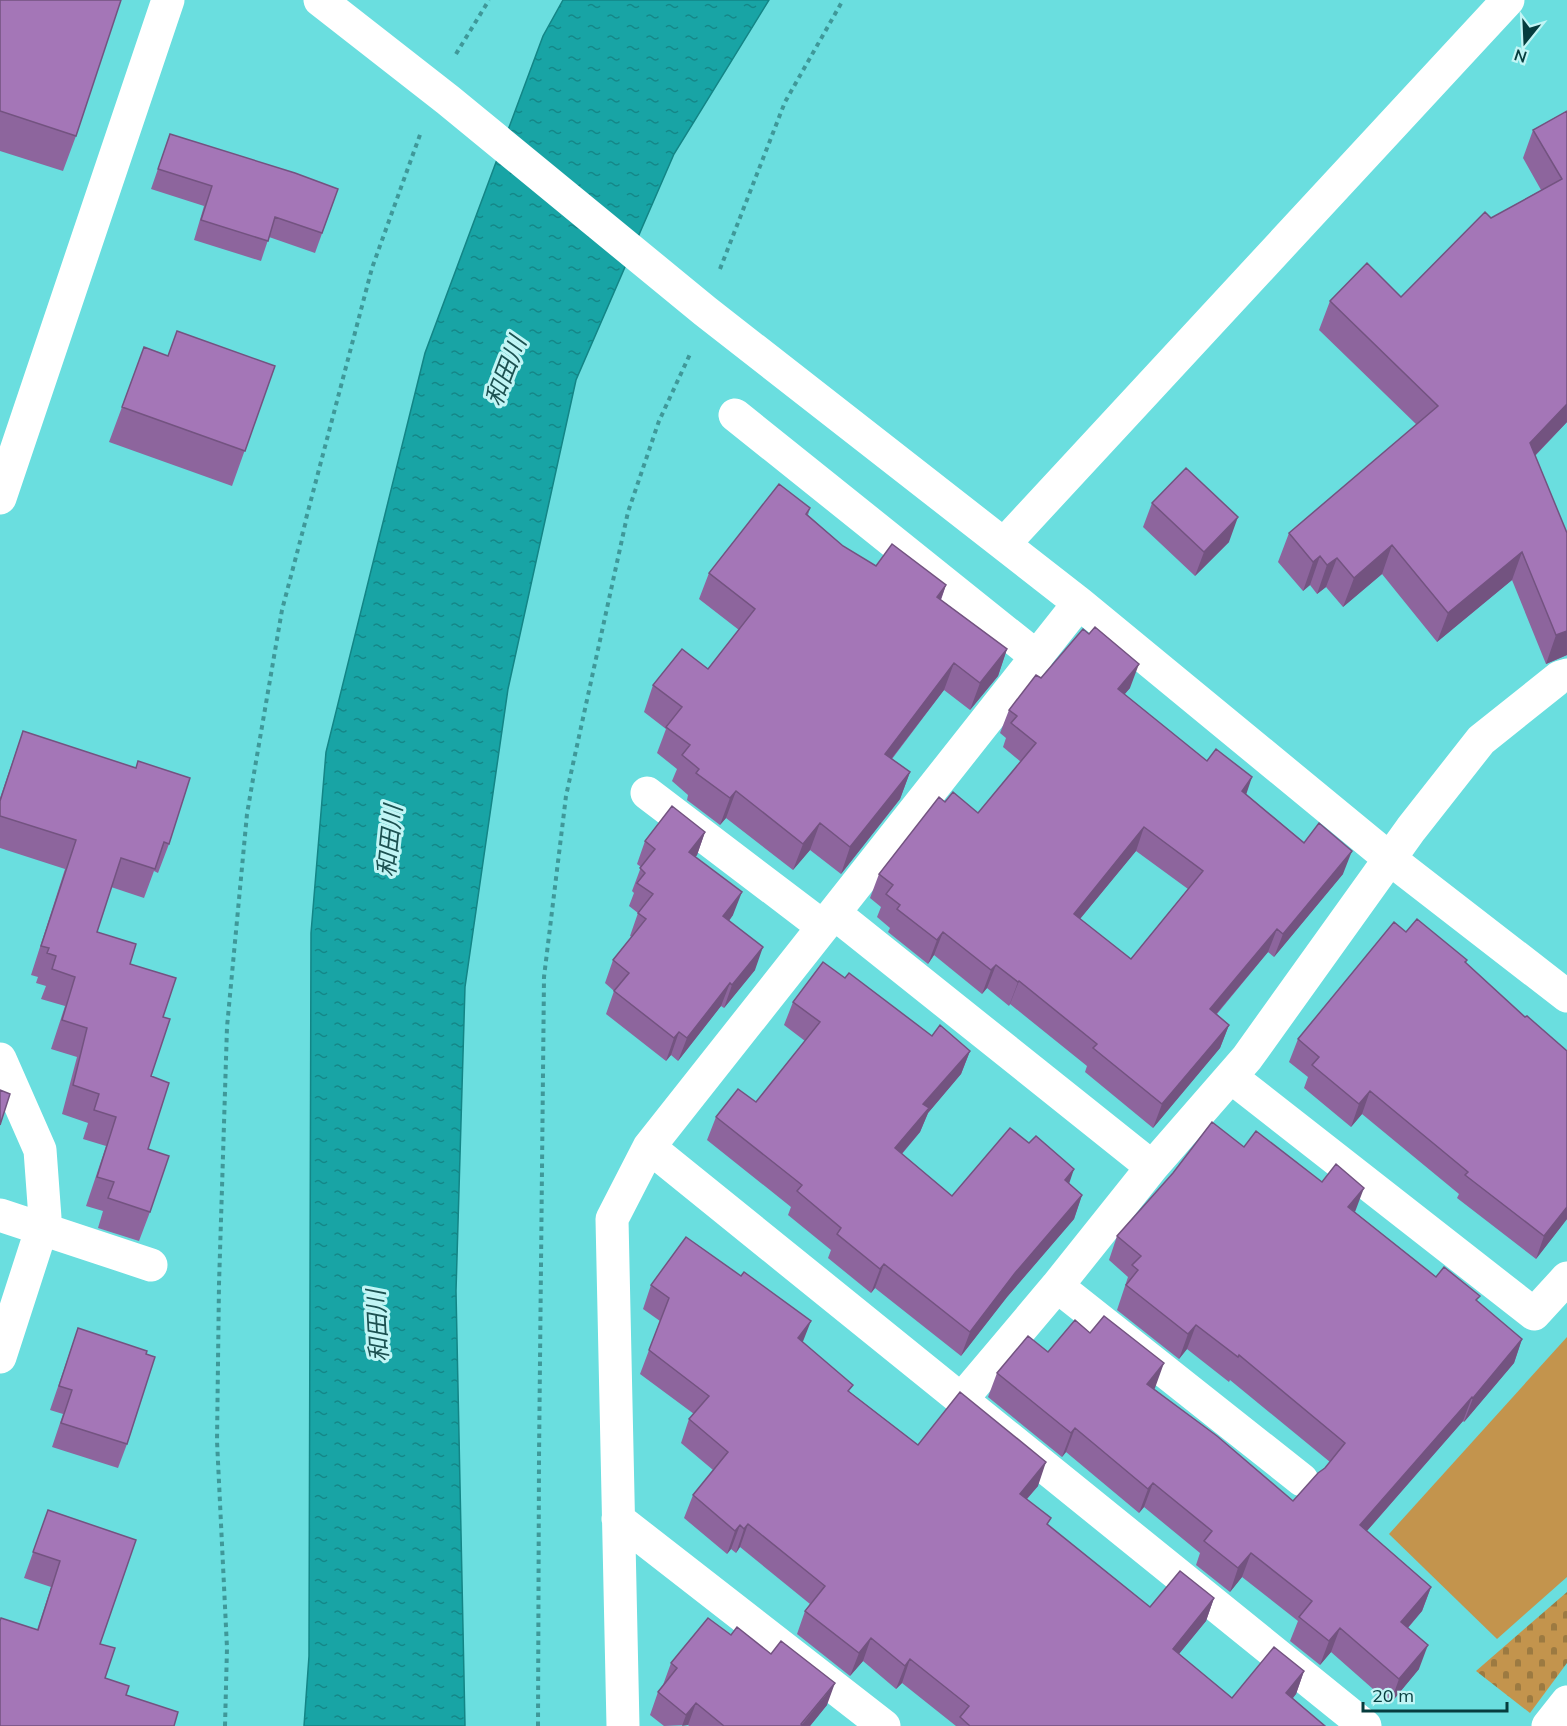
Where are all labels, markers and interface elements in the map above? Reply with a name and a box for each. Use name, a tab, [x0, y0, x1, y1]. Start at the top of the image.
north arrow	[1495, 12, 1555, 72]
text: N	[1512, 45, 1529, 68]
water label: 和田川	[478, 329, 533, 410]
water label: 和田川	[370, 801, 408, 878]
water label: 和田川	[360, 1286, 394, 1363]
scale bar	[1363, 1675, 1507, 1713]
text: 20 m	[1372, 1684, 1414, 1707]

